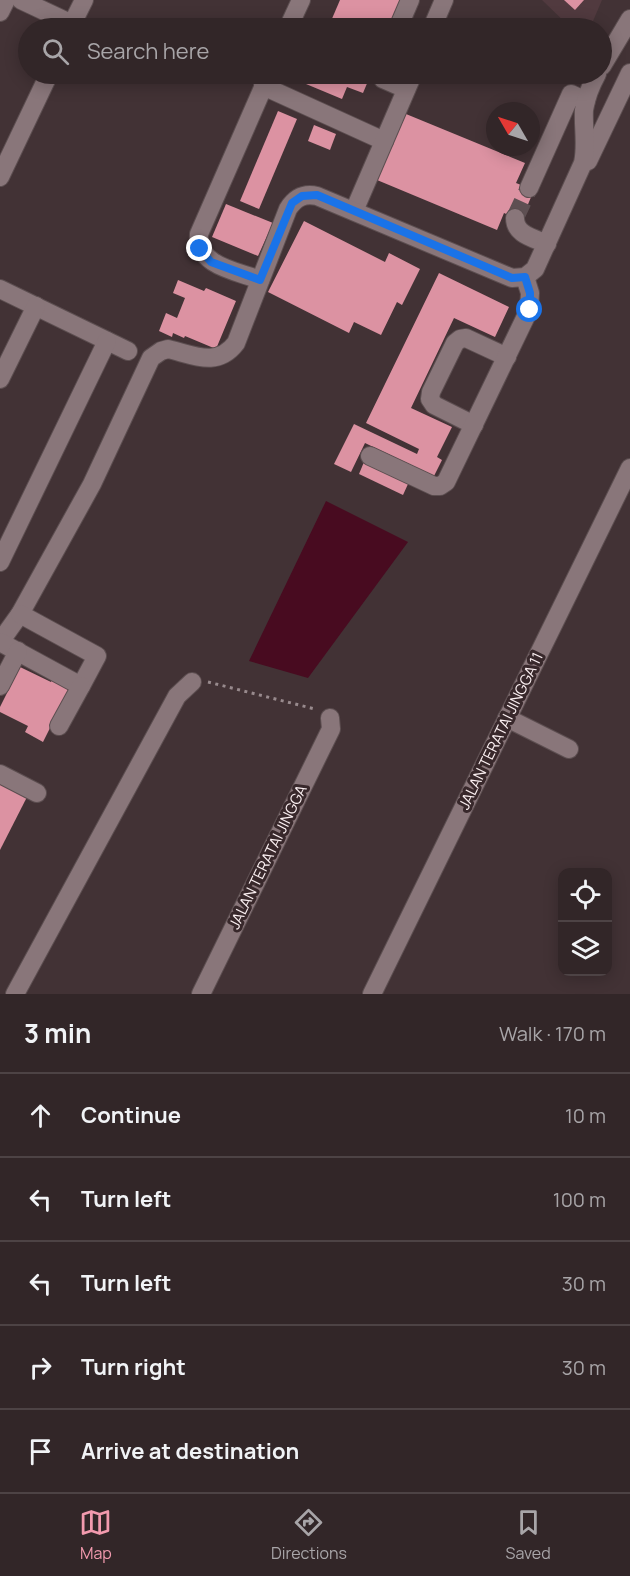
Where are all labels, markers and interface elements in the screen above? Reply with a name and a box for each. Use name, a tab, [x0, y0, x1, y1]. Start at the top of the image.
search box	[18, 18, 612, 84]
icon: search	[39, 35, 72, 68]
text: Search here	[87, 36, 209, 66]
north arrow	[486, 102, 540, 156]
route end	[186, 235, 212, 261]
route start	[516, 296, 542, 322]
street label: JALAN TERATAI JINGGA 11	[453, 649, 548, 813]
street label: JALAN TERATAI JINGGA	[224, 781, 312, 932]
map controls	[558, 868, 612, 976]
button: locate	[558, 868, 612, 922]
button: layers	[558, 922, 612, 976]
text: 3 min	[24, 1015, 91, 1051]
text: Walk · 170 m	[499, 1020, 606, 1047]
icon: ahead	[24, 1099, 57, 1132]
text: Continue	[81, 1100, 181, 1130]
text: 10 m	[565, 1102, 606, 1129]
icon: left	[24, 1183, 57, 1216]
text: Turn left	[81, 1184, 171, 1214]
text: 100 m	[553, 1186, 606, 1213]
icon: left	[24, 1267, 57, 1300]
text: Turn left	[81, 1268, 171, 1298]
text: 30 m	[562, 1270, 606, 1297]
icon: right	[24, 1351, 57, 1384]
text: Turn right	[81, 1352, 186, 1382]
text: 30 m	[562, 1354, 606, 1381]
icon: arrive	[24, 1435, 57, 1468]
text: Arrive at destination	[81, 1436, 299, 1466]
tab: Map	[79, 1506, 112, 1564]
tab: Directions	[271, 1506, 347, 1564]
tab: Saved	[506, 1506, 551, 1564]

